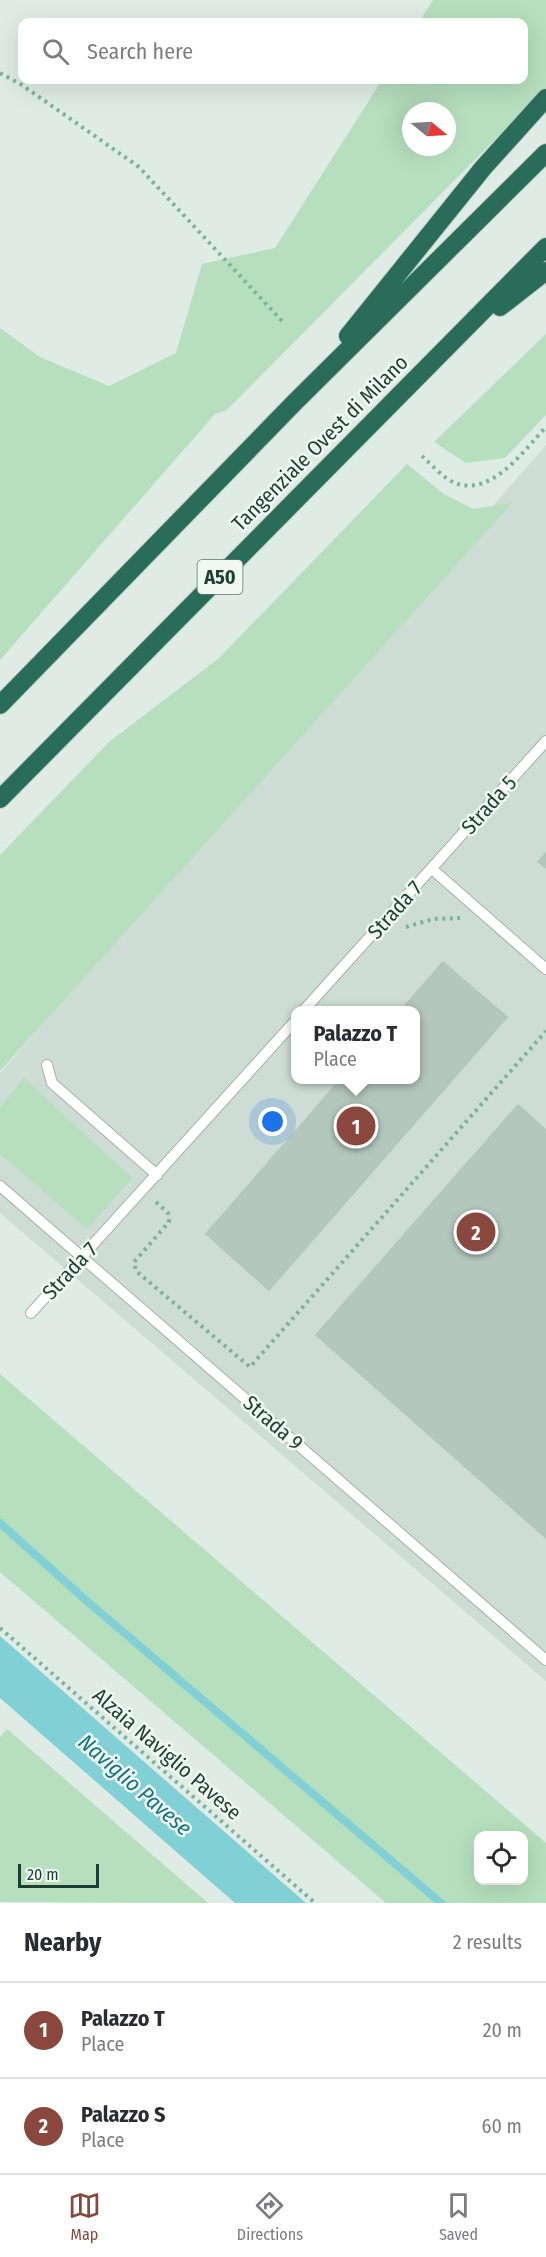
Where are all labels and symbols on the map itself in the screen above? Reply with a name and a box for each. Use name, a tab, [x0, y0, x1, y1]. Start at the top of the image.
north arrow	[402, 102, 456, 156]
street label: Tangenziale Ovest di Milano	[226, 349, 414, 537]
road number: A50	[198, 560, 242, 594]
street label: Strada 5	[456, 770, 522, 840]
street label: Strada 7	[362, 876, 428, 944]
pin: 1	[336, 1104, 376, 1148]
your location	[258, 1107, 287, 1136]
pin: 2	[456, 1210, 496, 1254]
street label: Strada 7	[37, 1237, 103, 1305]
street label: Strada 9	[238, 1390, 308, 1456]
street label: Alzaia Naviglio Pavese	[88, 1683, 246, 1825]
water label: Naviglio Pavese	[73, 1729, 197, 1841]
scale bar	[18, 1861, 99, 1888]

